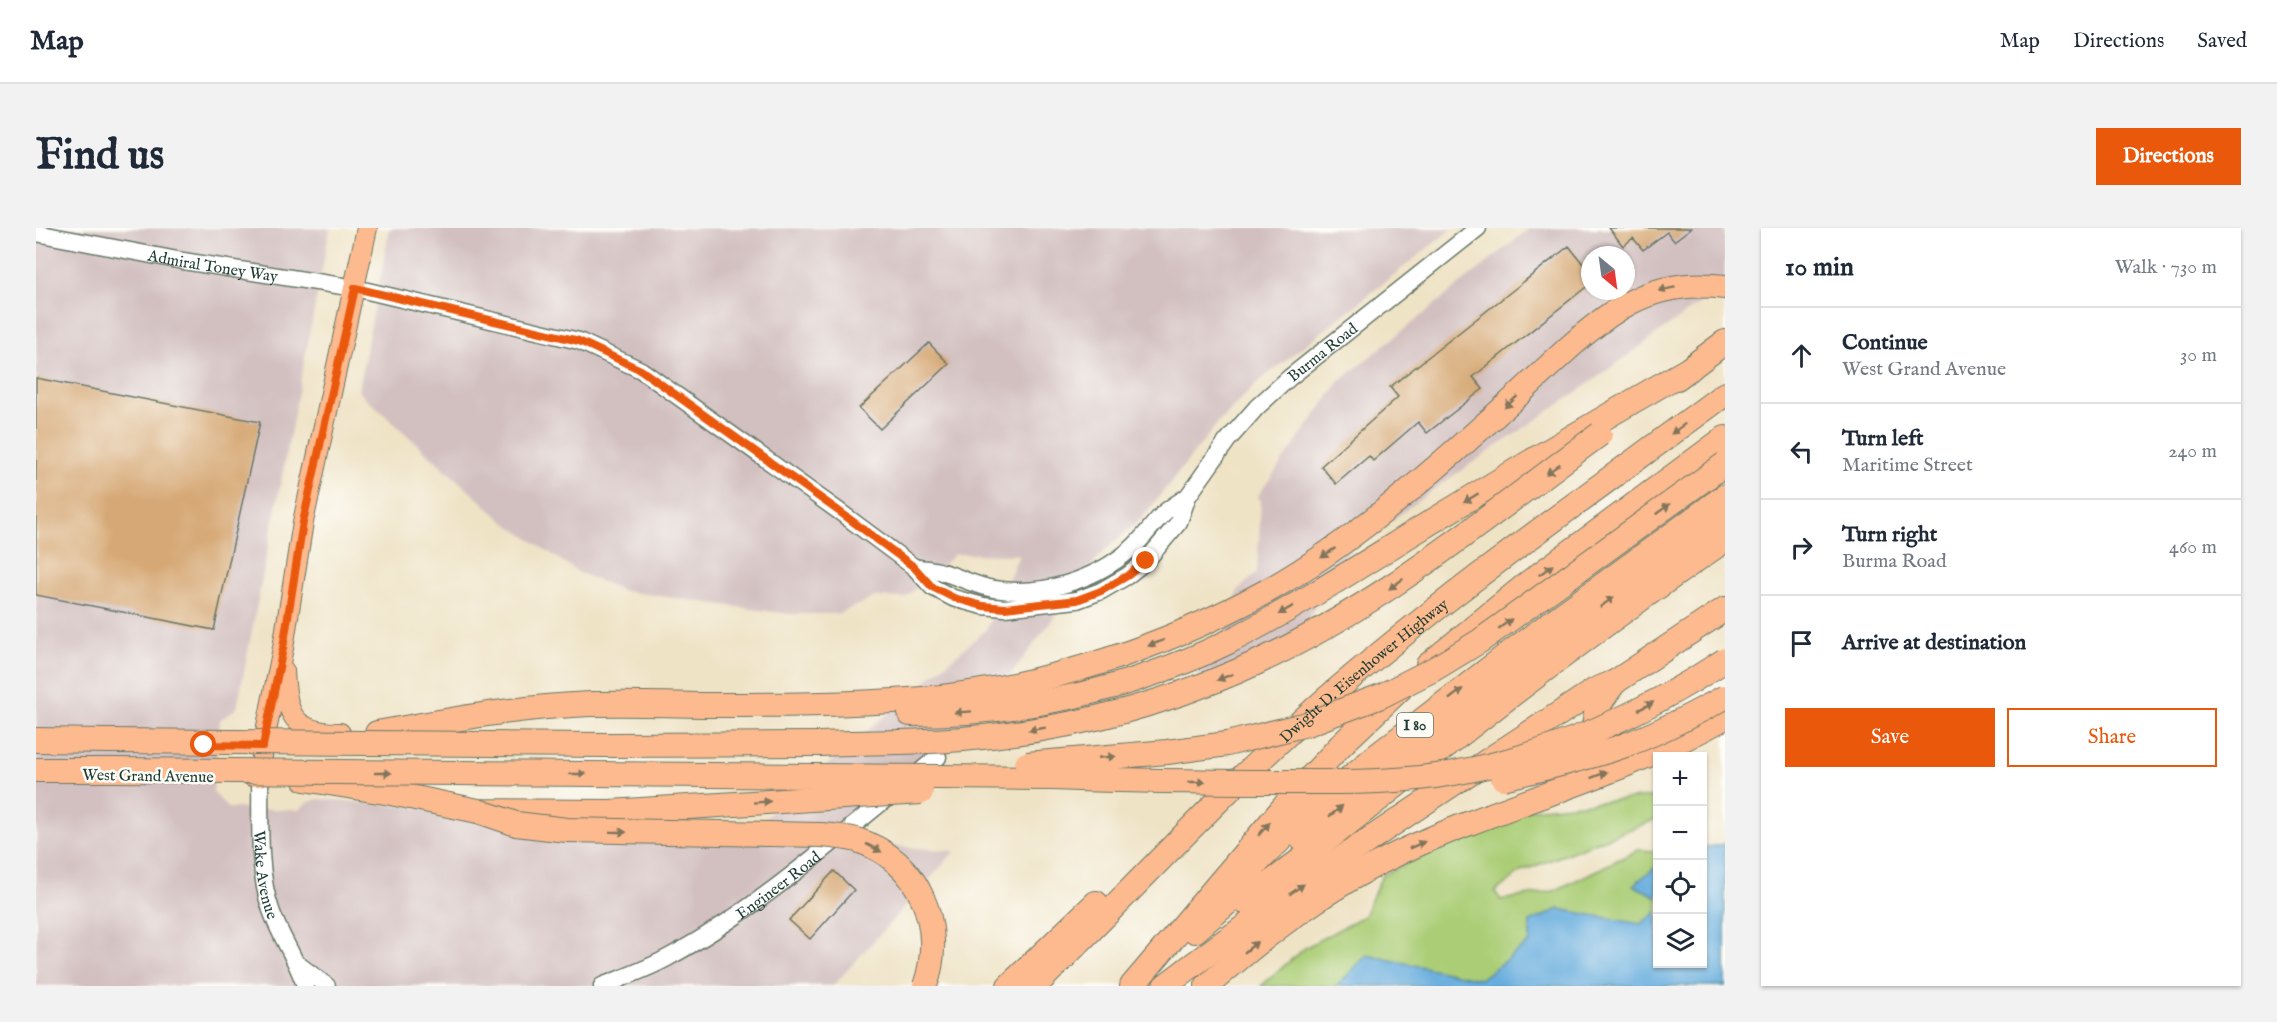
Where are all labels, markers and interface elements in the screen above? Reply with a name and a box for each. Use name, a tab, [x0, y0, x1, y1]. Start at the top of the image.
text: Map	[30, 24, 84, 59]
text: Map	[2000, 28, 2040, 55]
text: Directions	[2073, 28, 2164, 55]
text: Saved	[2197, 28, 2247, 55]
button: Directions	[2096, 128, 2241, 185]
text: Find us	[36, 130, 164, 183]
street label: Admiral Toney Way	[145, 246, 279, 288]
north arrow	[1581, 246, 1635, 300]
text: 10 min	[1785, 251, 1854, 284]
text: Walk · 730 m	[2115, 255, 2217, 280]
one-way arrow	[1658, 285, 1676, 295]
street label: Burma Road	[1284, 319, 1363, 387]
text: Continue	[1842, 329, 1928, 357]
icon: ahead	[1785, 339, 1818, 372]
text: 30 m	[2180, 343, 2217, 368]
text: West Grand Avenue	[1842, 357, 2006, 382]
one-way arrow	[1503, 395, 1518, 409]
one-way arrow	[1670, 423, 1686, 436]
text: Turn left	[1842, 425, 1924, 453]
icon: left	[1785, 435, 1818, 468]
text: 240 m	[2168, 439, 2217, 464]
text: Maritime Street	[1842, 453, 1973, 478]
one-way arrow	[1546, 462, 1561, 474]
one-way arrow	[1463, 492, 1479, 503]
one-way arrow	[1654, 503, 1670, 515]
text: Turn right	[1842, 521, 1937, 549]
icon: right	[1785, 531, 1818, 564]
text: 460 m	[2169, 535, 2217, 560]
route end	[1132, 547, 1158, 573]
one-way arrow	[1320, 547, 1336, 558]
text: Burma Road	[1842, 549, 1947, 574]
one-way arrow	[1539, 564, 1554, 576]
one-way arrow	[1388, 578, 1404, 590]
street label: Dwight D. Eisenhower Highway	[1276, 595, 1453, 748]
one-way arrow	[1599, 597, 1614, 609]
one-way arrow	[1277, 605, 1294, 615]
one-way arrow	[1497, 618, 1512, 630]
icon: arrive	[1785, 627, 1818, 660]
text: Arrive at destination	[1842, 629, 2026, 657]
one-way arrow	[1146, 638, 1164, 648]
one-way arrow	[1215, 672, 1233, 682]
one-way arrow	[1448, 688, 1463, 700]
one-way arrow	[1638, 701, 1655, 711]
one-way arrow	[954, 708, 973, 717]
button: Save	[1785, 708, 1995, 767]
button: Share	[2007, 708, 2217, 767]
road number: I 80	[1397, 713, 1433, 737]
one-way arrow	[1028, 725, 1047, 734]
route start	[190, 731, 216, 757]
one-way arrow	[1098, 752, 1117, 762]
map controls	[1653, 752, 1707, 968]
button: +	[1653, 752, 1707, 806]
street label: West Grand Avenue	[82, 766, 214, 788]
one-way arrow	[374, 768, 393, 777]
one-way arrow	[569, 769, 588, 779]
one-way arrow	[1590, 770, 1608, 780]
one-way arrow	[1188, 777, 1207, 787]
one-way arrow	[753, 797, 772, 806]
one-way arrow	[1328, 805, 1344, 818]
button: −	[1653, 806, 1707, 860]
one-way arrow	[1257, 822, 1270, 837]
one-way arrow	[609, 827, 628, 837]
street label: Wake Avenue	[248, 830, 281, 922]
one-way arrow	[1408, 840, 1426, 850]
one-way arrow	[866, 843, 883, 853]
street label: Engineer Road	[733, 847, 826, 925]
button: locate	[1653, 860, 1707, 914]
one-way arrow	[1288, 883, 1304, 895]
button: layers	[1653, 914, 1707, 968]
one-way arrow	[1243, 941, 1259, 954]

